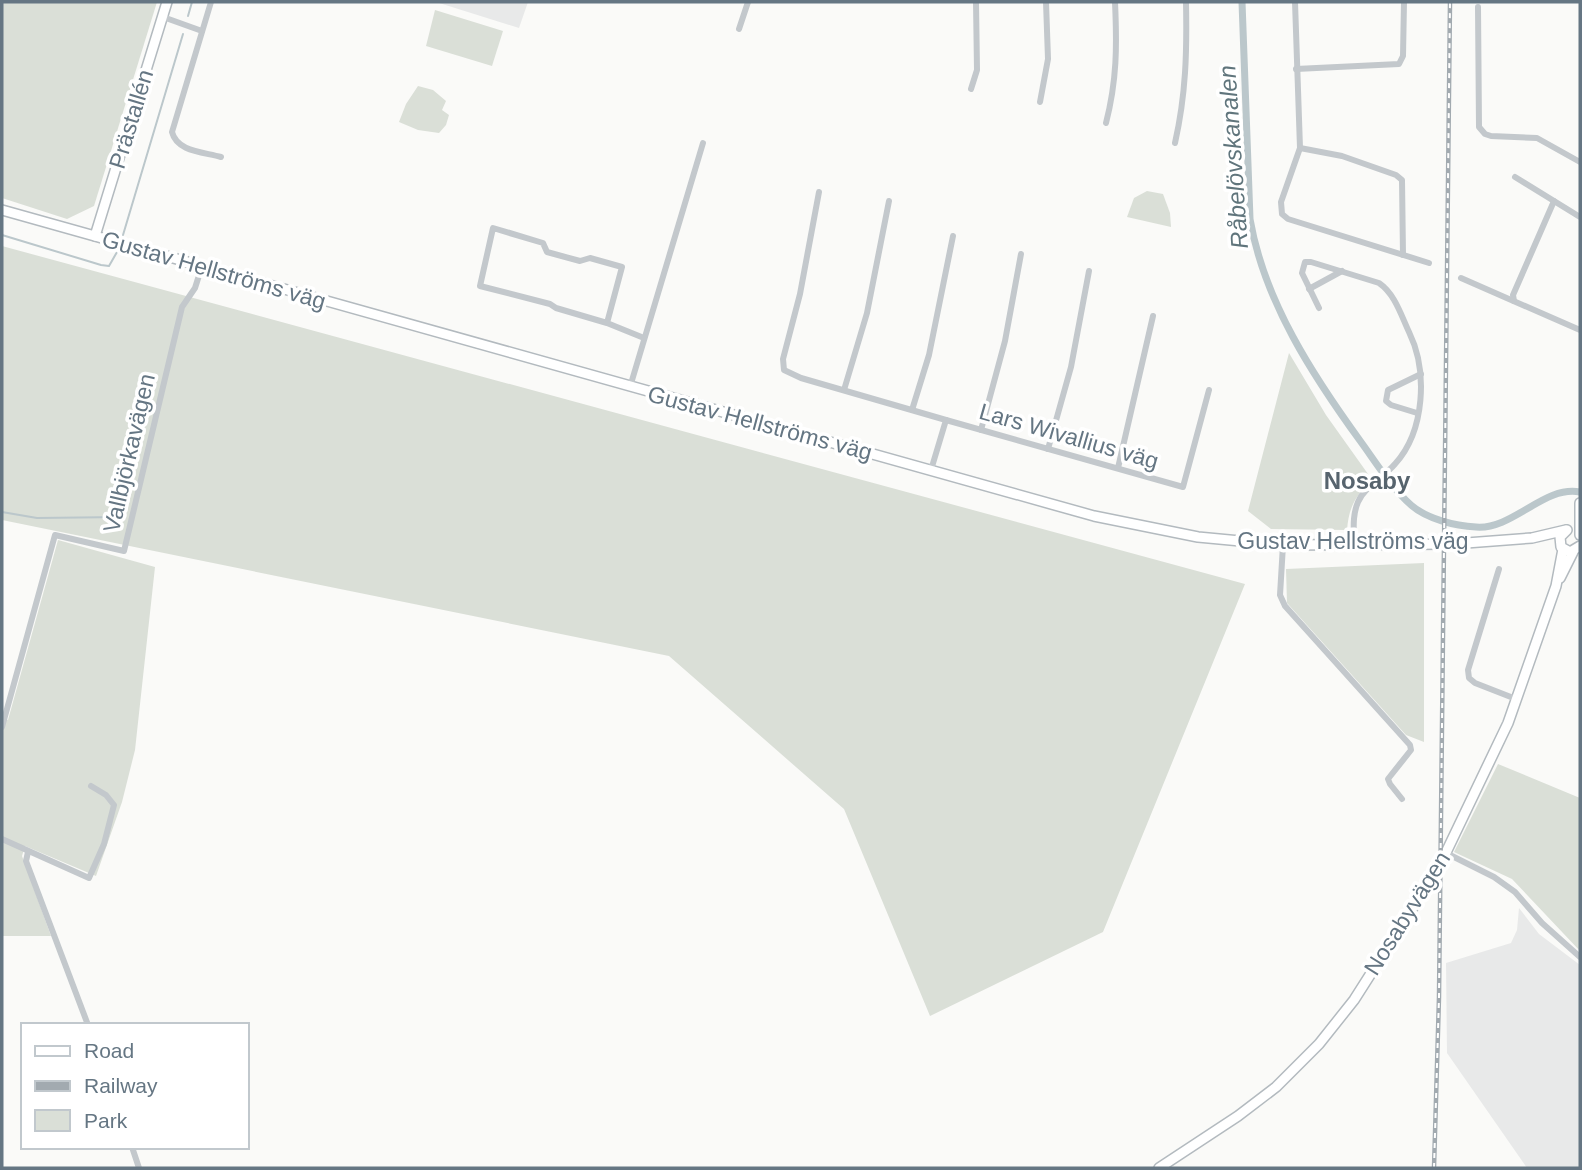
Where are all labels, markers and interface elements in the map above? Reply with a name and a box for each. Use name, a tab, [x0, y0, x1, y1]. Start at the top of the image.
water label: Råbelövskanalen	[1213, 64, 1253, 250]
street label: Prästallén	[104, 66, 158, 172]
street label: Gustav Hellströms väg	[99, 226, 329, 314]
street label: Vallbjörkavägen	[98, 371, 160, 535]
street label: Gustav Hellströms väg	[645, 381, 875, 465]
street label: Lars Wivallius väg	[976, 398, 1162, 474]
district label: Nosaby	[1324, 467, 1411, 494]
street label: Gustav Hellströms väg	[1237, 528, 1469, 554]
street label: Nosabyvägen	[1359, 846, 1455, 980]
legend	[21, 1023, 248, 1149]
text: Road	[84, 1039, 134, 1062]
text: Railway	[84, 1074, 158, 1097]
text: Park	[84, 1109, 128, 1132]

